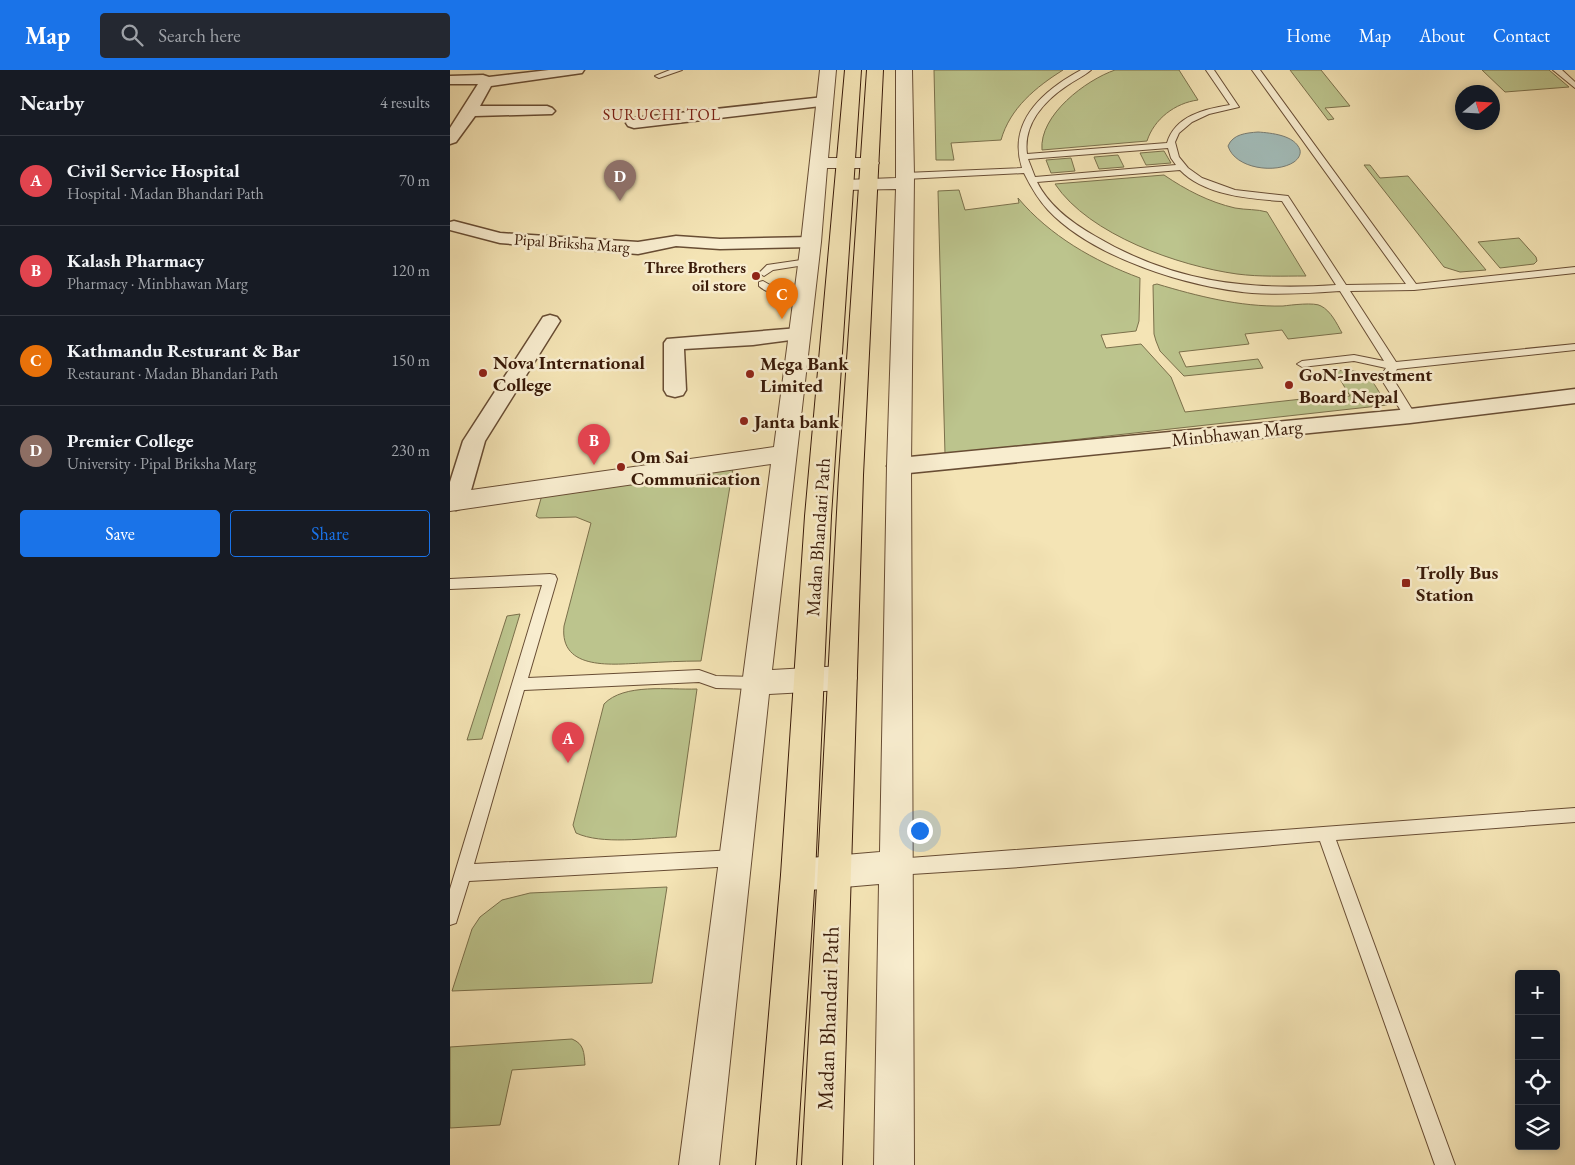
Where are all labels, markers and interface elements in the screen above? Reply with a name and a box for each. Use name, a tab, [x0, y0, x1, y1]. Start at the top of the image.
search box	[100, 13, 450, 58]
text: Map	[25, 20, 70, 51]
icon: search	[118, 21, 146, 49]
text: Search here	[158, 23, 241, 48]
text: Home	[1286, 24, 1331, 47]
text: Map	[1359, 24, 1391, 47]
text: About	[1419, 24, 1465, 47]
text: Contact	[1493, 24, 1550, 47]
north arrow	[1455, 85, 1500, 130]
text: Nearby	[20, 89, 84, 116]
text: 4 results	[380, 92, 430, 113]
district label: SURUCHI TOL	[603, 104, 721, 125]
text: Civil Service Hospital	[67, 158, 240, 183]
pin: D	[604, 160, 636, 201]
text: A	[30, 170, 42, 191]
text: 70 m	[399, 170, 430, 191]
text: Hospital · Madan Bhandari Path	[67, 183, 264, 204]
street label: Pipal Briksha Marg	[513, 228, 632, 258]
text: Kalash Pharmacy	[67, 248, 204, 273]
place label: Three Brothers oil store	[644, 257, 746, 296]
text: B	[31, 260, 41, 281]
text: 120 m	[391, 260, 430, 281]
marker: Three Brothers oil store	[750, 270, 762, 282]
text: Pharmacy · Minbhawan Marg	[67, 273, 248, 294]
pin: C	[766, 278, 798, 319]
text: Kathmandu Resturant & Bar	[67, 338, 300, 363]
text: C	[30, 350, 42, 371]
text: 150 m	[391, 350, 430, 371]
place label: Nova International College	[493, 350, 645, 397]
place label: Mega Bank Limited	[760, 351, 849, 398]
place label: GoN-Investment Board Nepal	[1299, 362, 1432, 409]
text: Restaurant · Madan Bhandari Path	[67, 363, 278, 384]
marker: Nova International College	[477, 367, 489, 379]
marker: Mega Bank Limited	[744, 368, 756, 380]
marker: GoN-Investment Board Nepal	[1283, 379, 1295, 391]
place label: Janta bank	[752, 409, 840, 434]
street label: Minbhawan Marg	[1170, 414, 1304, 452]
marker: Janta bank	[738, 415, 750, 427]
pin: B	[578, 424, 610, 465]
text: Premier College	[67, 428, 194, 453]
text: D	[30, 440, 42, 461]
text: 230 m	[391, 440, 430, 461]
place label: Om Sai Communication	[631, 444, 761, 491]
text: University · Pipal Briksha Marg	[67, 453, 256, 474]
street label: Madan Bhandari Path	[800, 457, 836, 617]
marker: Om Sai Communication	[615, 461, 627, 473]
button: Save	[20, 510, 220, 557]
button: Share	[230, 510, 430, 557]
place label: Trolly Bus Station	[1416, 560, 1499, 607]
marker: Trolly Bus Station	[1400, 577, 1412, 589]
pin: A	[552, 722, 584, 763]
your location	[907, 818, 933, 844]
street label: Madan Bhandari Path	[810, 926, 846, 1110]
map controls	[1515, 970, 1560, 1150]
button: +	[1515, 970, 1560, 1015]
button: −	[1515, 1015, 1560, 1060]
button: locate	[1515, 1060, 1560, 1105]
button: layers	[1515, 1105, 1560, 1150]

